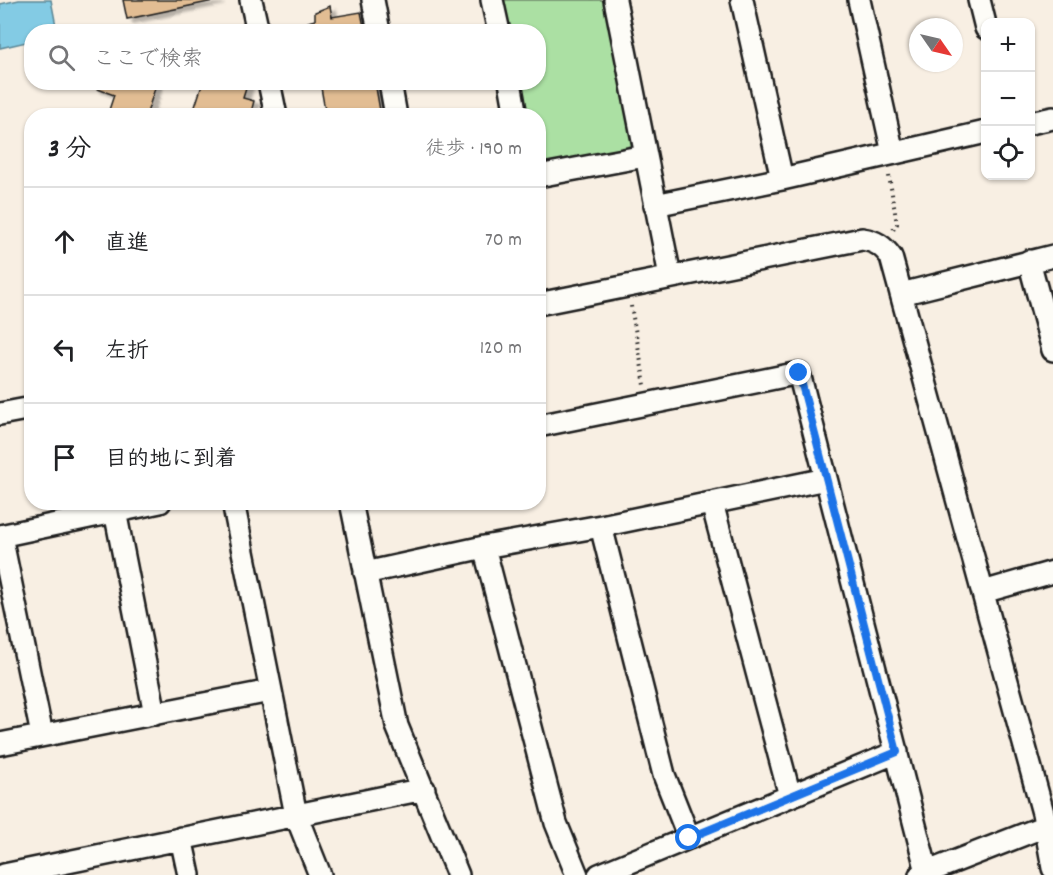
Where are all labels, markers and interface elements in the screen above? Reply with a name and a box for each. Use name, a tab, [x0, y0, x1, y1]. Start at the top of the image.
north arrow	[909, 18, 963, 72]
map controls	[981, 18, 1035, 180]
button: +	[981, 18, 1035, 72]
search box	[24, 24, 546, 90]
icon: search	[45, 41, 78, 74]
text: ここで検索	[93, 45, 203, 76]
button: −	[981, 72, 1035, 126]
button: locate	[981, 126, 1035, 180]
text: 3 分	[48, 132, 92, 169]
text: 徒歩 · 190 m	[426, 136, 522, 164]
icon: ahead	[48, 225, 81, 258]
text: 70 m	[485, 227, 522, 255]
text: 直進	[105, 229, 149, 260]
icon: left	[48, 333, 81, 366]
text: 120 m	[480, 335, 522, 363]
text: 左折	[105, 337, 149, 368]
route end	[785, 359, 811, 385]
icon: arrive	[48, 441, 81, 474]
text: 目的地に到着	[105, 445, 237, 476]
route start	[675, 824, 701, 850]

